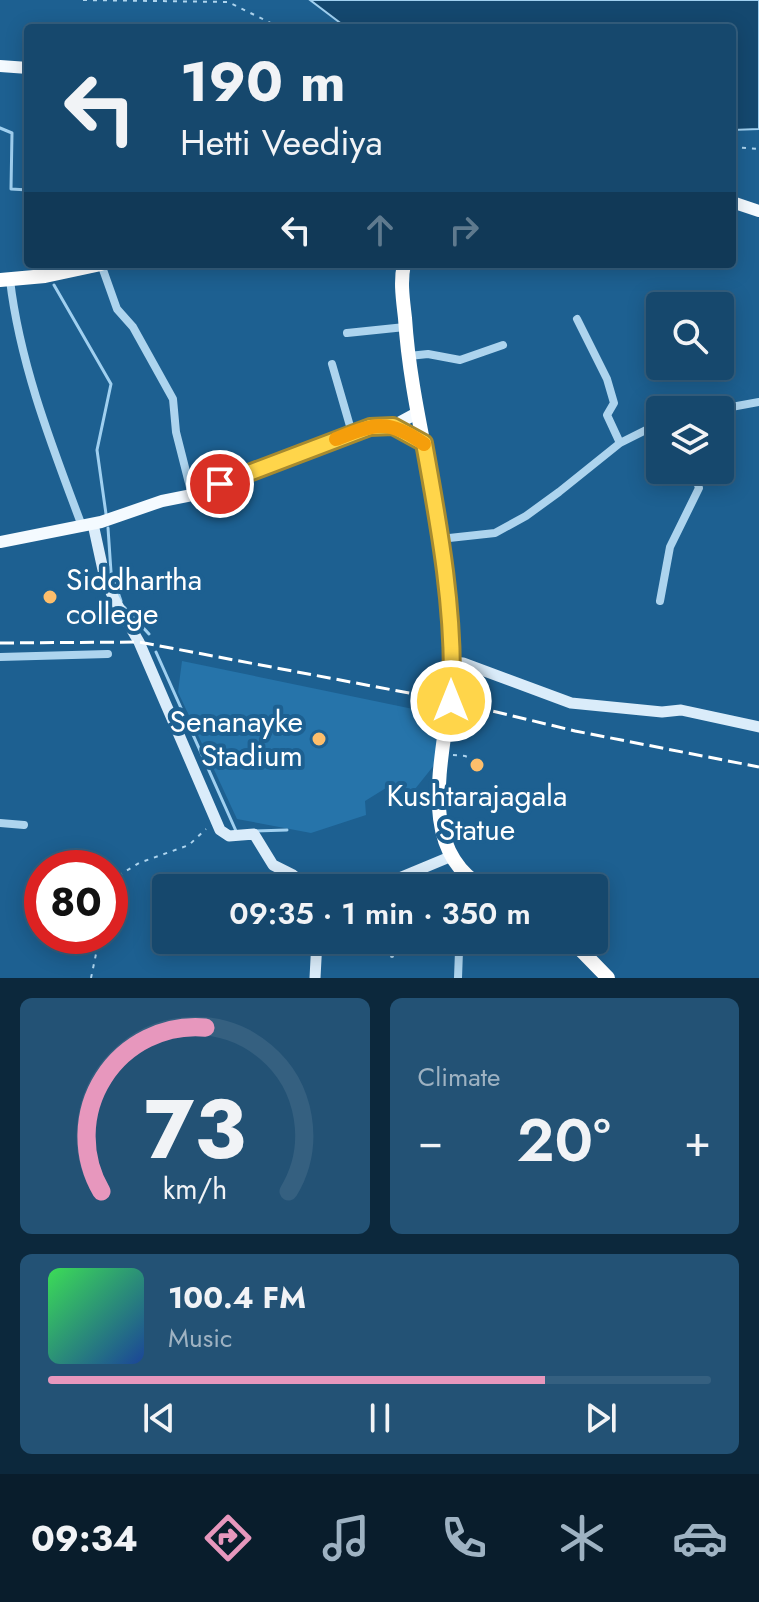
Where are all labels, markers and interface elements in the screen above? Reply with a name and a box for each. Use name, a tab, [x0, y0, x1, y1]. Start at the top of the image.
text: 190 m	[180, 41, 346, 122]
icon: left	[48, 56, 152, 160]
text: Hetti Veediya	[180, 116, 383, 168]
icon: left	[274, 208, 318, 252]
icon: ahead	[358, 208, 402, 252]
icon: right	[442, 208, 486, 252]
map controls	[646, 292, 734, 484]
button: search	[646, 292, 734, 380]
button: layers	[646, 396, 734, 484]
pin	[186, 450, 254, 518]
icon: arrive	[198, 462, 242, 506]
place label: Siddhartha college	[66, 558, 202, 635]
marker: Siddhartha college	[41, 588, 59, 606]
position arrow	[409, 659, 493, 743]
place label: Senanayke Stadium	[170, 700, 303, 777]
marker: Senanayke Stadium	[310, 730, 328, 748]
marker: Kushtarajagala Statue	[468, 756, 486, 774]
place label: Kushtarajagala Statue	[387, 774, 567, 851]
speed limit sign: 80	[24, 850, 128, 954]
text: 09:35 · 1 min · 350 m	[229, 892, 531, 935]
text: Climate	[418, 1058, 500, 1096]
text: 73	[144, 1069, 246, 1189]
text: 20°	[517, 1097, 611, 1184]
text: −	[418, 1109, 443, 1173]
text: +	[684, 1109, 711, 1173]
text: km/h	[162, 1168, 227, 1210]
text: 100.4 FM	[168, 1276, 306, 1319]
text: Music	[168, 1319, 232, 1357]
icon: previous	[137, 1396, 181, 1440]
icon: pause	[358, 1396, 402, 1440]
icon: next	[579, 1396, 623, 1440]
icon: directions	[200, 1510, 256, 1566]
icon: music	[318, 1510, 374, 1566]
icon: phone	[436, 1510, 492, 1566]
icon: climate	[554, 1510, 610, 1566]
icon: car	[672, 1510, 728, 1566]
text: 09:34	[31, 1512, 138, 1564]

